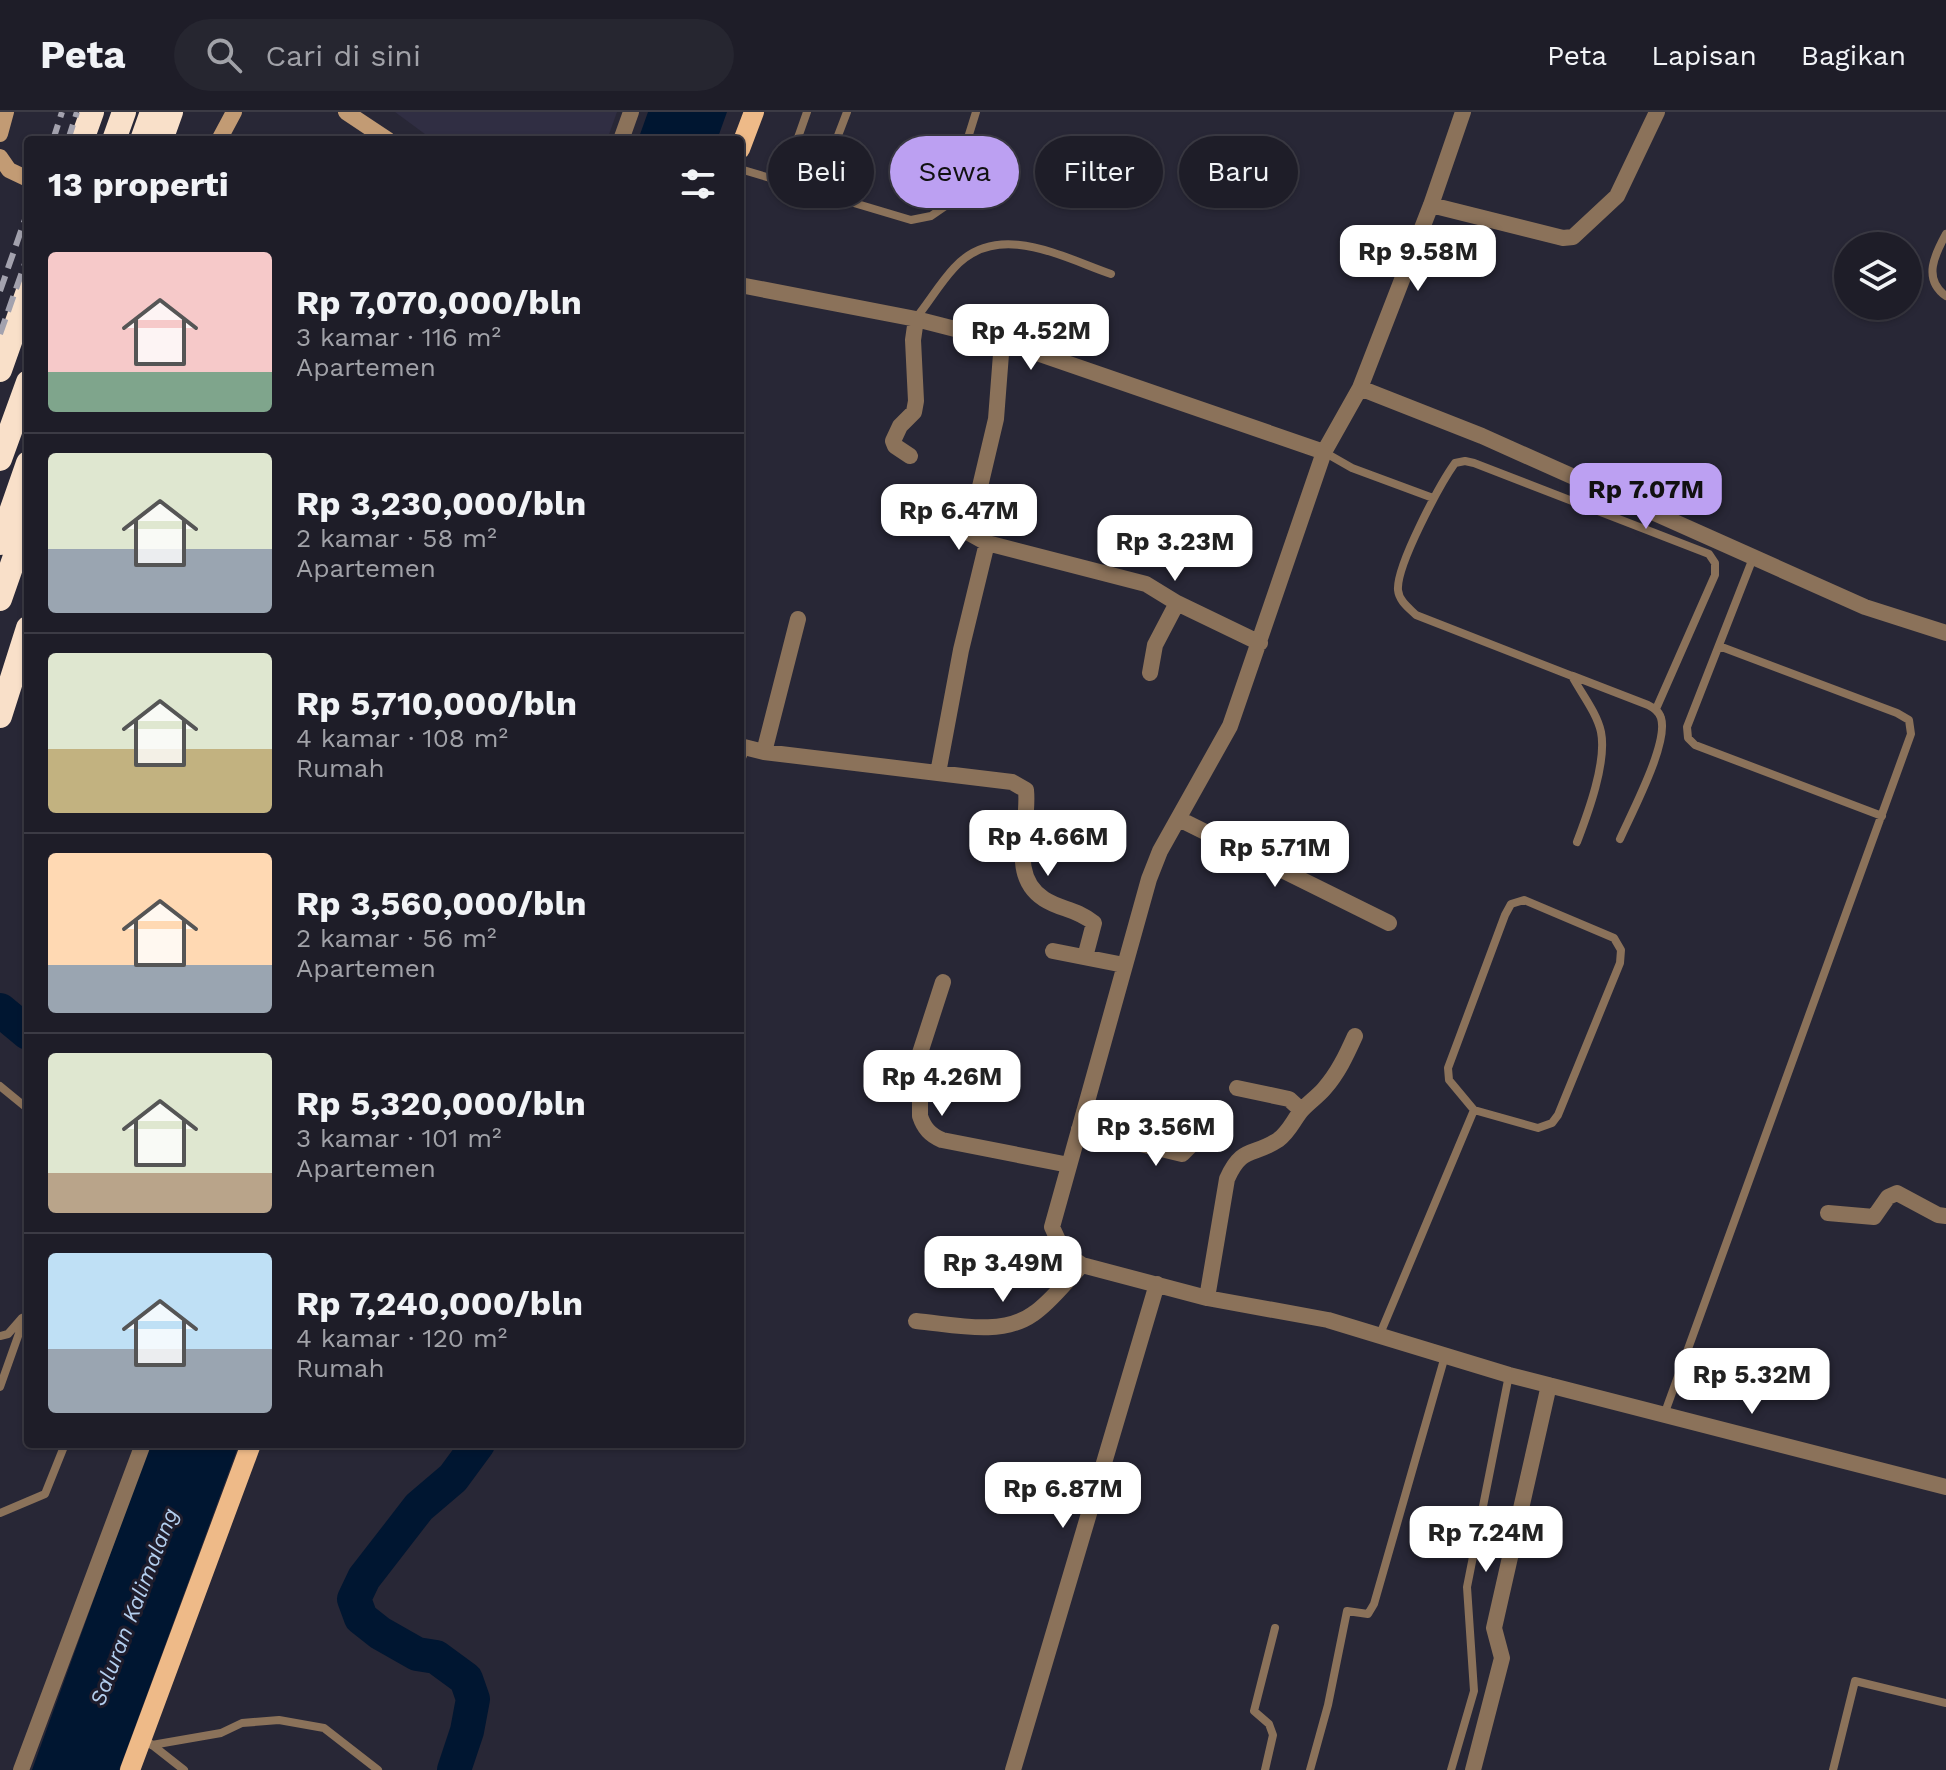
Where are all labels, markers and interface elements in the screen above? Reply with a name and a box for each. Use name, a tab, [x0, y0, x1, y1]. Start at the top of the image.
search box	[174, 19, 734, 91]
text: Peta	[40, 33, 126, 77]
icon: search	[202, 33, 246, 77]
text: Cari di sini	[266, 38, 421, 73]
text: Peta	[1547, 39, 1607, 72]
text: Lapisan	[1651, 39, 1757, 72]
text: Bagikan	[1801, 39, 1906, 72]
chip: Beli	[768, 136, 874, 208]
chip: Sewa	[890, 136, 1019, 208]
chip: Filter	[1035, 136, 1163, 208]
chip: Baru	[1179, 136, 1298, 208]
icon: filters	[676, 162, 720, 206]
text: 13 properti	[48, 164, 229, 204]
pin: Rp 9.58M	[1335, 225, 1501, 293]
map controls	[1834, 232, 1922, 320]
button: layers	[1834, 232, 1922, 320]
text: Rp 9.58M	[1358, 236, 1478, 266]
text: Rp 7,070,000/bln	[296, 282, 582, 322]
icon: home	[112, 284, 208, 380]
pin: Rp 4.52M	[948, 304, 1114, 372]
text: Rp 4.52M	[971, 315, 1091, 345]
text: 3 kamar · 116 m²	[296, 322, 501, 352]
text: Apartemen	[296, 352, 436, 382]
pin: Rp 7.07M	[1563, 463, 1729, 531]
text: Rp 7.07M	[1588, 474, 1704, 504]
text: Rp 3,230,000/bln	[296, 483, 586, 523]
pin: Rp 6.47M	[876, 484, 1042, 552]
icon: home	[112, 485, 208, 581]
text: Rp 6.47M	[899, 495, 1019, 525]
pin: Rp 3.23M	[1092, 515, 1258, 583]
text: 2 kamar · 58 m²	[296, 523, 497, 553]
text: Rp 3.23M	[1115, 526, 1235, 556]
text: Apartemen	[296, 553, 436, 583]
text: Rp 5,710,000/bln	[296, 683, 577, 723]
icon: home	[112, 685, 208, 781]
text: 4 kamar · 108 m²	[296, 723, 508, 753]
text: Rumah	[296, 753, 385, 783]
pin: Rp 4.66M	[965, 810, 1131, 878]
text: Rp 4.66M	[987, 821, 1109, 851]
pin: Rp 5.71M	[1192, 821, 1358, 889]
text: Rp 5.71M	[1219, 832, 1331, 862]
text: Rp 3,560,000/bln	[296, 883, 587, 923]
icon: home	[112, 885, 208, 981]
text: 2 kamar · 56 m²	[296, 923, 496, 953]
text: Apartemen	[296, 953, 436, 983]
pin: Rp 4.26M	[859, 1050, 1025, 1118]
text: Rp 4.26M	[882, 1061, 1003, 1091]
text: Rp 5,320,000/bln	[296, 1083, 586, 1123]
icon: home	[112, 1085, 208, 1181]
pin: Rp 3.56M	[1073, 1100, 1239, 1168]
text: Rp 3.56M	[1096, 1111, 1216, 1141]
text: 3 kamar · 101 m²	[296, 1123, 501, 1153]
text: Apartemen	[296, 1153, 436, 1183]
pin: Rp 3.49M	[920, 1236, 1086, 1304]
text: Rp 3.49M	[943, 1247, 1063, 1277]
text: Rp 7,240,000/bln	[296, 1283, 583, 1323]
icon: home	[112, 1285, 208, 1381]
text: 4 kamar · 120 m²	[296, 1323, 507, 1353]
pin: Rp 5.32M	[1669, 1348, 1835, 1416]
text: Rumah	[296, 1353, 385, 1383]
text: Rp 5.32M	[1693, 1359, 1811, 1389]
pin: Rp 6.87M	[980, 1462, 1146, 1530]
text: Rp 6.87M	[1003, 1473, 1123, 1503]
water label: Saluran Kalimalang	[85, 1505, 183, 1709]
pin: Rp 7.24M	[1403, 1506, 1569, 1574]
text: Rp 7.24M	[1428, 1517, 1544, 1547]

